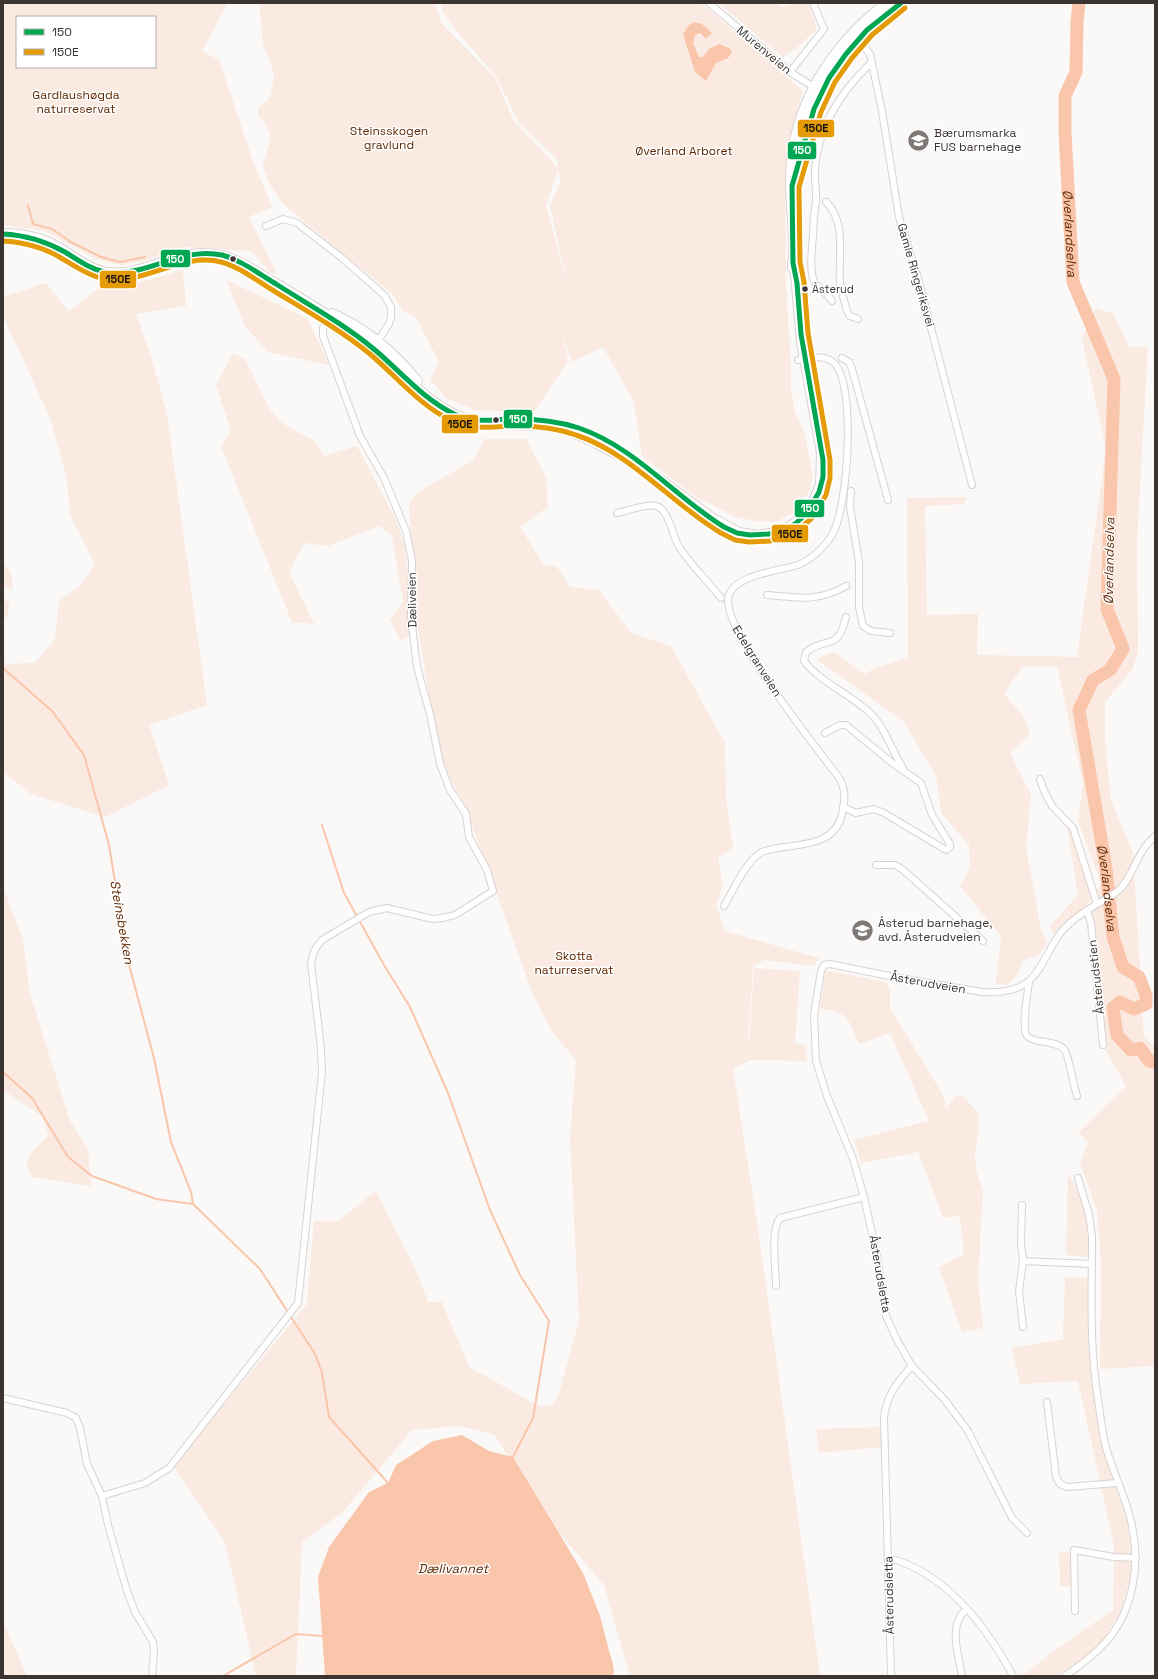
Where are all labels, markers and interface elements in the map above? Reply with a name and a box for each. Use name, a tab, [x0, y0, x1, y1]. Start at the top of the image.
legend	[16, 16, 156, 68]
street label: Murenveien	[733, 22, 795, 78]
text: 150	[52, 24, 72, 40]
text: 150E	[52, 44, 79, 60]
park label: Gardlaushøgda naturreservat	[32, 87, 120, 117]
line badge: 150E	[797, 119, 835, 138]
text: 150E	[804, 121, 828, 135]
park label: Steinsskogen gravlund	[350, 123, 428, 153]
place label: Bærumsmarka FUS barnehage	[934, 125, 1021, 155]
school or university icon: Bærumsmarka FUS barnehage	[906, 127, 932, 153]
line badge: 150	[787, 141, 817, 160]
park label: Øverland Arboret	[635, 143, 733, 159]
text: 150	[793, 143, 811, 157]
water label: Øverlandselva	[1060, 189, 1081, 278]
street label: Gamle Ringeriksvei	[894, 221, 938, 329]
line badge: 150	[160, 249, 191, 268]
text: 150	[166, 252, 184, 266]
unlabelled marker	[228, 254, 238, 264]
line badge: 150E	[99, 270, 137, 289]
text: 150E	[106, 272, 130, 286]
place label: Åsterud	[812, 282, 854, 296]
marker: Åsterud	[800, 284, 810, 294]
line badge: 150	[503, 409, 533, 429]
text: 150	[509, 412, 527, 426]
line badge: 150E	[441, 414, 479, 434]
unlabelled marker	[491, 415, 501, 425]
text: 150E	[448, 417, 472, 431]
line badge: 150	[794, 499, 825, 518]
text: 150	[801, 501, 819, 515]
water label: Øverlandselva	[1100, 517, 1118, 605]
line badge: 150E	[771, 524, 809, 543]
text: 150E	[778, 527, 802, 541]
street label: Dæliveien	[404, 572, 420, 628]
street label: Edelgranveien	[729, 622, 785, 700]
water label: Øverlandselva	[1094, 843, 1121, 933]
water label: Steinsbekken	[106, 879, 138, 966]
place label: Åsterud barnehage, avd. Åsterudveien	[878, 915, 992, 945]
school or university icon: Åsterud barnehage, avd. Åsterudveien	[850, 917, 876, 943]
street label: Åsterudstien	[1084, 939, 1108, 1015]
park label: Skotta naturreservat	[535, 948, 613, 978]
street label: Åsterudveien	[889, 968, 967, 998]
street label: Åsterudsletta	[865, 1234, 895, 1314]
street label: Åsterudsletta	[880, 1556, 898, 1634]
water label: Dælivannet	[418, 1560, 489, 1577]

